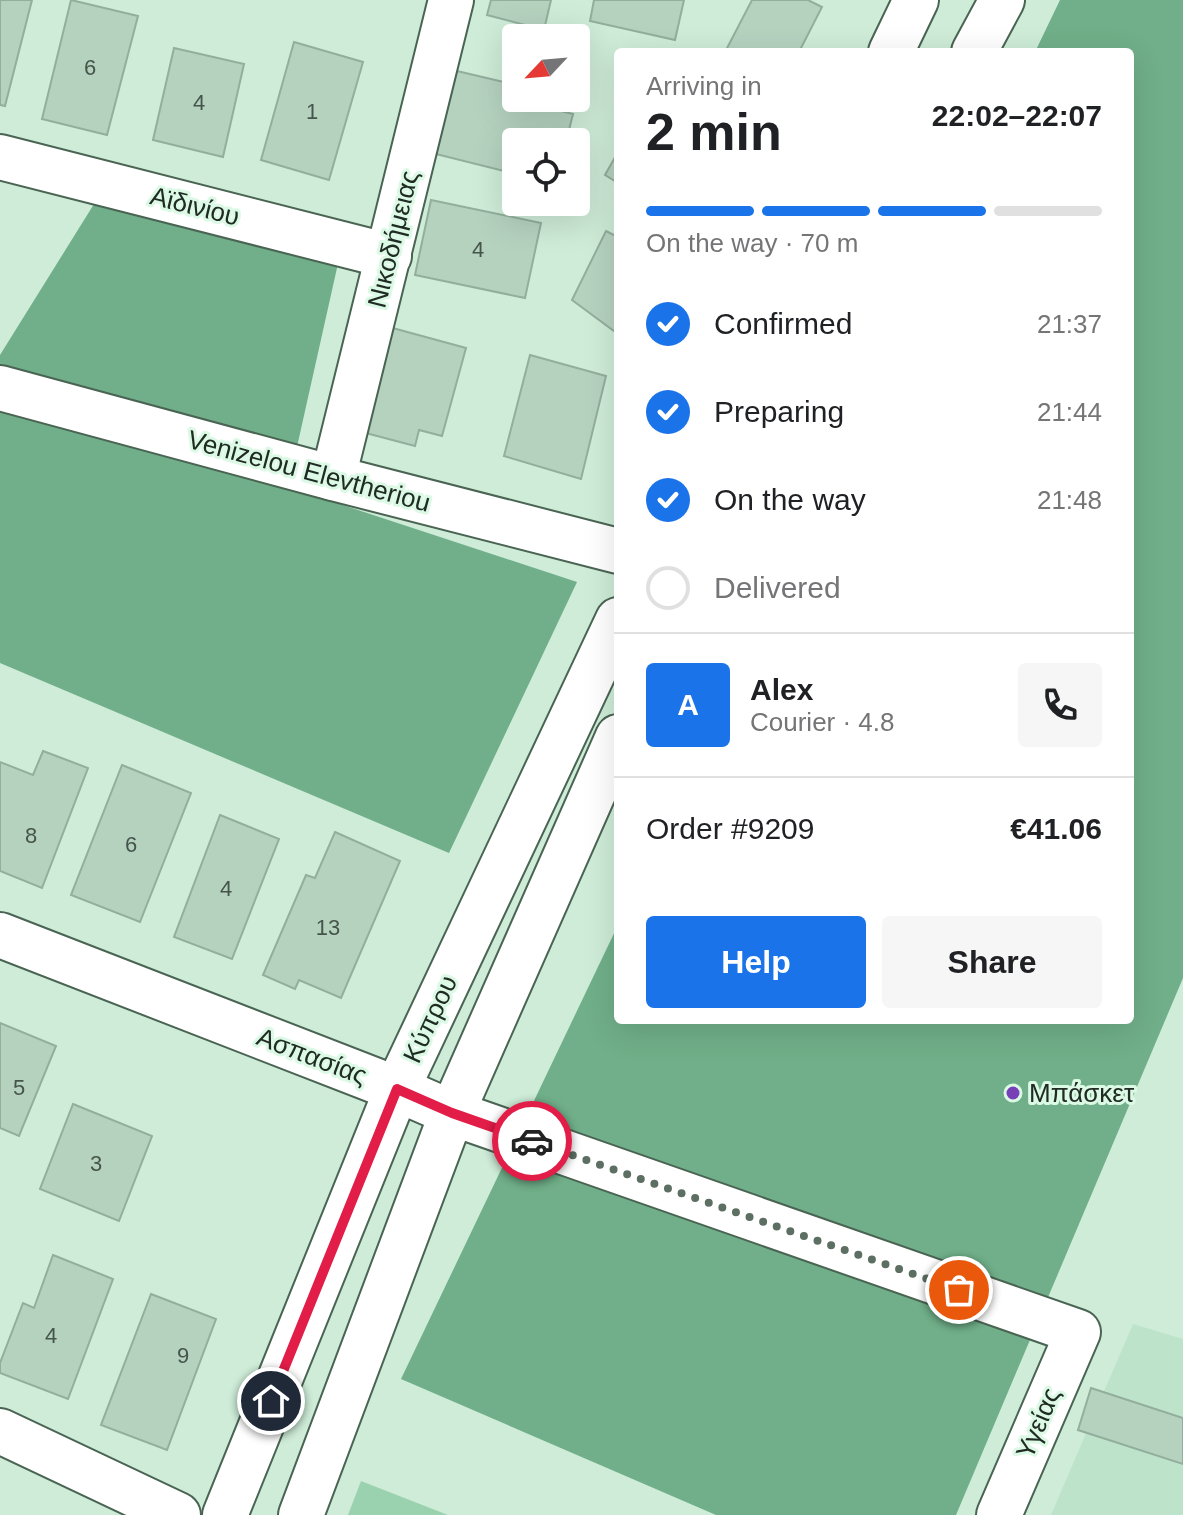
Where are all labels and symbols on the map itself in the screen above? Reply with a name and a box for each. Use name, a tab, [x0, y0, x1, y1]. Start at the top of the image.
north arrow	[502, 24, 590, 112]
house number: 6	[84, 55, 96, 80]
house number: 4	[193, 90, 205, 115]
house number: 1	[306, 99, 318, 124]
street label: Νικοδήμειας	[361, 167, 425, 311]
street label: Αϊδινίου	[147, 180, 243, 232]
house number: 4	[472, 237, 484, 262]
street label: Venizelou Elevtheriou	[184, 424, 434, 518]
house number: 8	[25, 823, 37, 848]
house number: 6	[125, 832, 137, 857]
house number: 4	[220, 876, 232, 901]
house number: 13	[316, 915, 340, 940]
street label: Κύπρου	[397, 971, 463, 1067]
street label: Ασπασίας	[253, 1021, 371, 1091]
house number: 5	[13, 1075, 25, 1100]
place label: Μπάσκετ	[1029, 1078, 1135, 1108]
marker: Μπάσκετ	[1004, 1084, 1022, 1102]
courier	[492, 1101, 572, 1181]
house number: 3	[90, 1151, 102, 1176]
pin	[925, 1256, 993, 1324]
house number: 4	[45, 1323, 57, 1348]
house number: 9	[177, 1343, 189, 1368]
pin	[237, 1367, 305, 1435]
street label: Υγείας	[1010, 1383, 1066, 1463]

